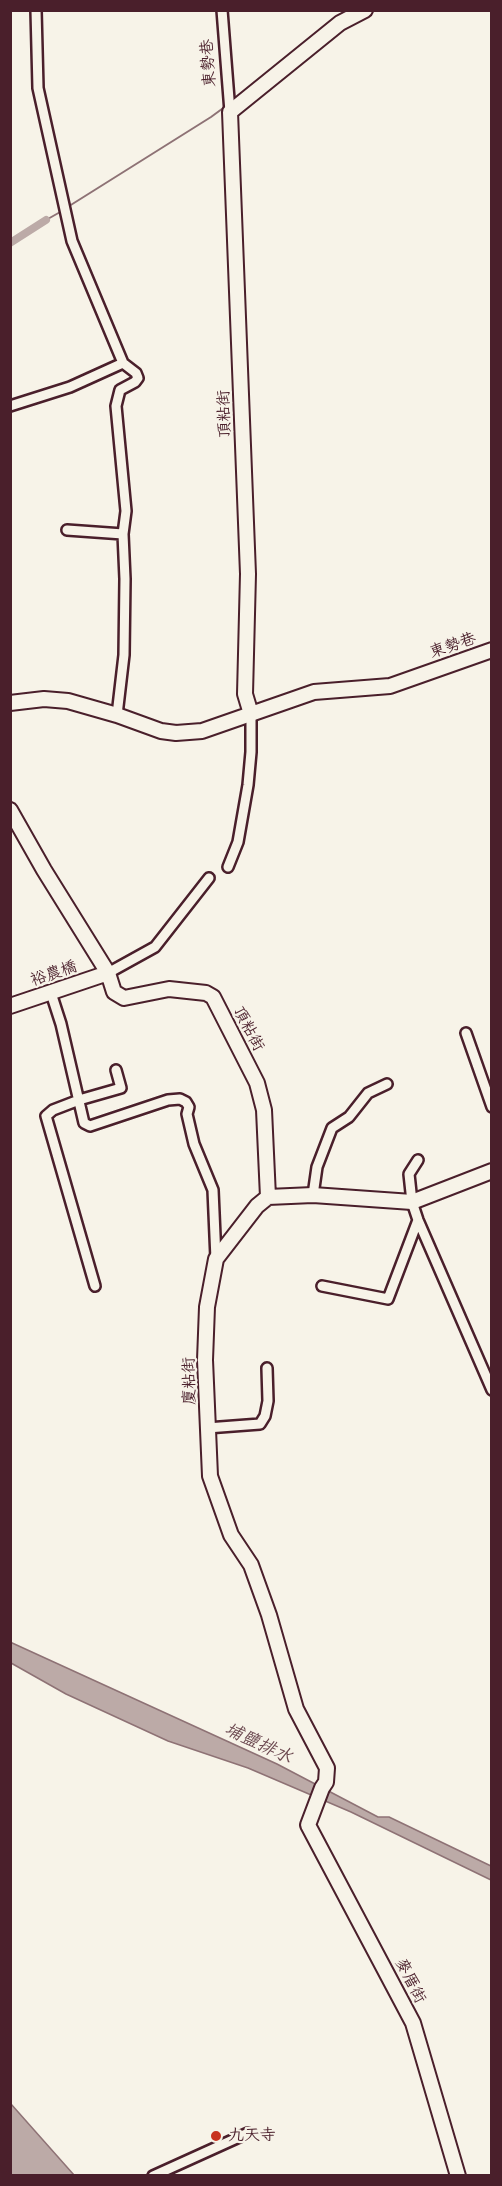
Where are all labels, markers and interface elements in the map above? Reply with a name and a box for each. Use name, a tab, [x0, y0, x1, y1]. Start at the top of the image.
street label: 東勢巷	[198, 38, 220, 88]
street label: 頂粘街	[215, 390, 235, 438]
street label: 東勢巷	[427, 629, 479, 663]
street label: 裕農橋	[28, 957, 80, 991]
street label: 頂粘街	[228, 1003, 268, 1055]
street label: 廈粘街	[180, 1357, 200, 1405]
water label: 埔鹽排水	[221, 1719, 295, 1769]
street label: 麥厝街	[391, 1955, 429, 2007]
place label: 九天寺	[228, 2126, 276, 2146]
marker: 九天寺	[209, 2129, 223, 2143]

